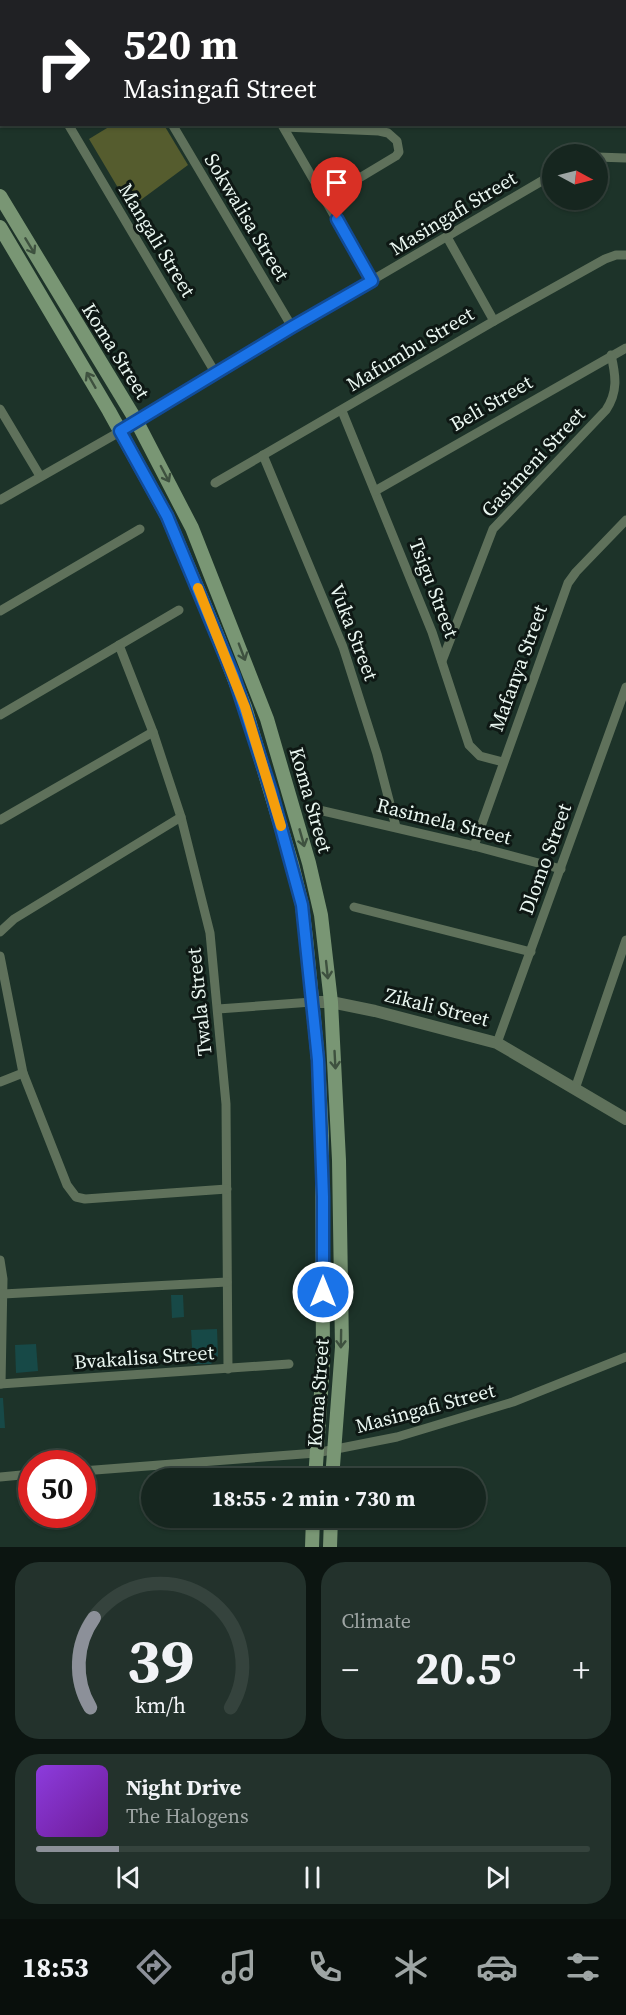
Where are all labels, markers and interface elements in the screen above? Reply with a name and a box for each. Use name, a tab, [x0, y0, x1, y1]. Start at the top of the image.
text: 520 m	[123, 15, 238, 73]
icon: right	[24, 24, 102, 102]
text: Masingafi Street	[123, 70, 316, 107]
north arrow	[542, 144, 608, 210]
map controls	[542, 144, 608, 210]
street label: Sokwalisa Street	[198, 148, 296, 286]
pin	[311, 157, 362, 219]
street label: Masingafi Street	[384, 164, 522, 262]
icon: arrive	[320, 166, 353, 199]
street label: Mangali Street	[112, 178, 202, 303]
one-way arrow	[24, 237, 36, 254]
street label: Koma Street	[75, 298, 157, 405]
street label: Mafumbu Street	[341, 300, 479, 398]
street label: Beli Street	[445, 368, 538, 438]
one-way arrow	[85, 372, 97, 389]
street label: Gasimeni Street	[475, 400, 592, 523]
one-way arrow	[160, 464, 171, 482]
street label: Tsigu Street	[402, 534, 466, 642]
street label: Vuka Street	[323, 580, 385, 685]
street label: Mafanya Street	[482, 600, 554, 735]
one-way arrow	[237, 643, 248, 661]
street label: Koma Street	[283, 744, 340, 856]
street label: Rasimela Street	[374, 791, 515, 851]
street label: Dlomo Street	[512, 799, 578, 918]
one-way arrow	[297, 828, 308, 847]
street label: Twala Street	[179, 946, 219, 1058]
one-way arrow	[322, 959, 333, 979]
street label: Zikali Street	[382, 981, 492, 1034]
one-way arrow	[330, 1050, 341, 1070]
position arrow	[291, 1260, 355, 1324]
one-way arrow	[336, 1329, 347, 1349]
street label: Koma Street	[300, 1337, 336, 1448]
street label: Bvakalisa Street	[73, 1338, 216, 1376]
street label: Masingafi Street	[352, 1376, 498, 1440]
speed limit sign: 50	[18, 1450, 96, 1528]
text: 18:55 · 2 min · 730 m	[212, 1483, 415, 1513]
text: Climate	[342, 1607, 411, 1635]
text: 39	[126, 1617, 194, 1703]
text: 20.5°	[415, 1637, 516, 1699]
text: −	[342, 1647, 359, 1692]
text: +	[573, 1647, 590, 1692]
text: km/h	[135, 1691, 186, 1720]
text: Night Drive	[126, 1772, 241, 1802]
text: The Halogens	[126, 1802, 249, 1830]
icon: previous	[112, 1861, 145, 1894]
icon: pause	[296, 1861, 329, 1894]
icon: next	[481, 1861, 514, 1894]
icon: directions	[133, 1946, 175, 1988]
icon: music	[218, 1946, 260, 1988]
icon: phone	[304, 1946, 346, 1988]
icon: climate	[390, 1946, 432, 1988]
icon: car	[476, 1946, 518, 1988]
icon: filters	[562, 1946, 604, 1988]
text: 18:53	[22, 1949, 89, 1986]

